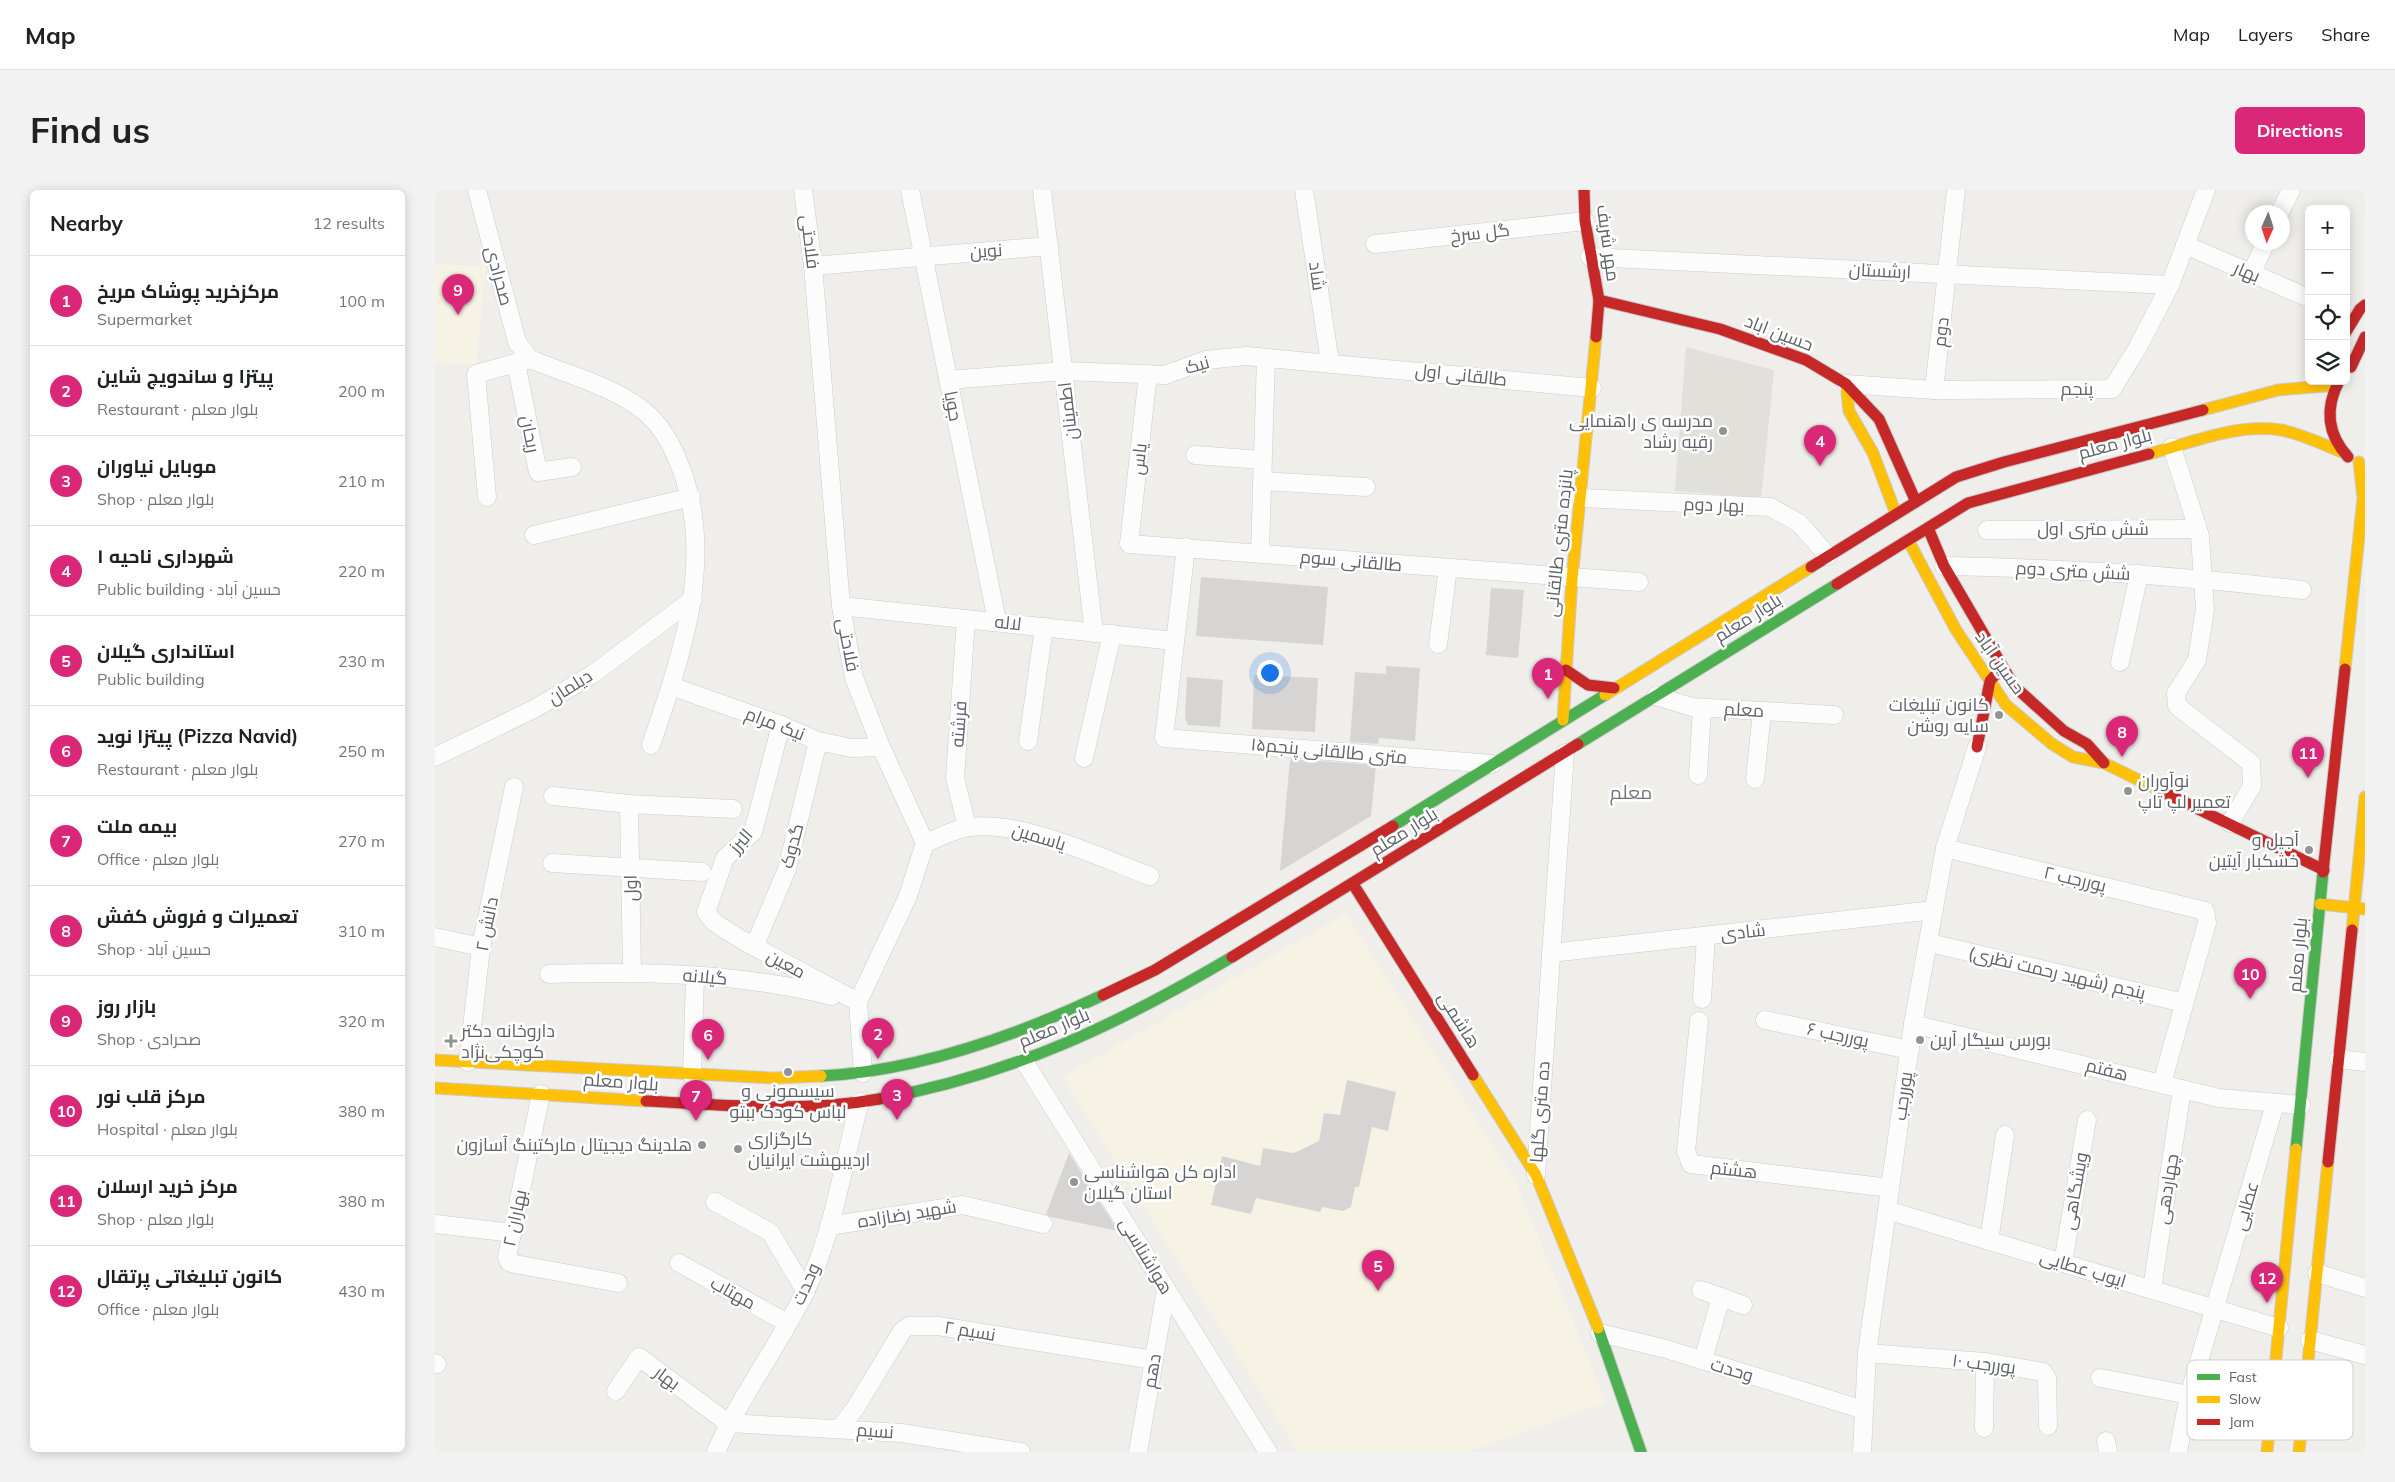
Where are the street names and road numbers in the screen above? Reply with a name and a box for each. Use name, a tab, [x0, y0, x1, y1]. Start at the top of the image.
street label: مهر شریف	[1592, 203, 1625, 283]
street label: فلاحتی	[796, 214, 825, 270]
street label: گل سرخ	[1449, 218, 1511, 248]
street label: نوین	[969, 238, 1003, 263]
street label: صحرادی	[481, 244, 518, 308]
street label: بهار	[2229, 255, 2264, 287]
street label: ارشستان	[1848, 257, 1912, 284]
street label: شاد	[1304, 260, 1331, 292]
street label: حسین اباد	[1742, 309, 1817, 356]
street label: دوم	[1927, 316, 1955, 348]
street label: نیک	[1182, 350, 1212, 379]
street label: طالقانی اول	[1414, 358, 1508, 391]
street label: پنجم	[2061, 377, 2094, 401]
street label: اطمینان	[1053, 381, 1082, 441]
street label: جویا	[939, 389, 968, 423]
street label: ریحان	[516, 413, 545, 455]
street label: بلوار معلم	[2075, 423, 2155, 465]
street label: یاس	[1125, 442, 1152, 476]
street label: پانزده متری طالقانی	[1539, 468, 1579, 618]
street label: بهار دوم	[1683, 492, 1745, 518]
street label: شش متری اول	[2037, 517, 2149, 540]
street label: طالقانی سوم	[1299, 545, 1403, 577]
street label: شش متری دوم	[2015, 556, 2131, 586]
street label: بلوار معلم	[1710, 588, 1786, 648]
street label: لاله	[993, 610, 1023, 635]
street label: فلاحتی	[832, 616, 865, 674]
street label: حسین آباد	[1970, 627, 2030, 699]
street label: دیلمان	[543, 664, 596, 709]
street label: معلم	[1723, 697, 1765, 723]
street label: فرشته	[945, 700, 972, 748]
street label: نیک مرام	[741, 702, 809, 746]
street label: ۱۵متری طالقانی پنجم	[1250, 732, 1408, 770]
street label: بلوار معلم	[1366, 802, 1442, 862]
street label: یاسمین	[1009, 817, 1069, 856]
street label: گدوک	[774, 821, 809, 871]
street label: البرز	[723, 824, 758, 858]
street label: پوررجب ۲	[2041, 860, 2109, 898]
street label: اول	[619, 874, 642, 902]
street label: دانش ۲	[470, 895, 503, 953]
street label: بلوار معلم	[2283, 916, 2313, 994]
street label: شادی	[1719, 918, 1767, 945]
street label: پنجم (شهید رحمت نظری)	[1966, 941, 2148, 1005]
street label: معین	[763, 944, 810, 983]
street label: گیلانه	[682, 963, 728, 990]
street label: هاشمی	[1433, 987, 1486, 1052]
street label: بلوار معلم	[1015, 1002, 1093, 1054]
street label: پوررجب ۶	[1805, 1017, 1871, 1053]
street label: هفتم	[2083, 1053, 2131, 1087]
street label: ده متری گلها	[1524, 1060, 1555, 1164]
street label: بلوار معلم	[583, 1067, 659, 1097]
street label: پوررجب	[1888, 1070, 1918, 1122]
street label: ویشگاهی	[2056, 1150, 2093, 1232]
street label: چهاردهی	[2150, 1152, 2184, 1226]
street label: هشتم	[1709, 1156, 1759, 1184]
street label: عطایی	[2228, 1179, 2263, 1233]
street label: بهاران ۲	[497, 1187, 532, 1249]
street label: شهید رضازاده	[856, 1194, 958, 1233]
street label: هواشناسی	[1114, 1213, 1178, 1298]
street label: ایوب عطایی	[2037, 1244, 2129, 1293]
street label: وحدت	[786, 1259, 825, 1308]
street label: مهتاب	[707, 1271, 760, 1314]
street label: نسیم ٢	[943, 1315, 997, 1347]
street label: پوررجب ۱۰	[1951, 1348, 2017, 1380]
street label: دهم	[1137, 1352, 1167, 1390]
street label: وحدت	[1708, 1352, 1756, 1387]
street label: بهار	[649, 1360, 685, 1395]
street label: نسیم	[855, 1418, 895, 1444]

